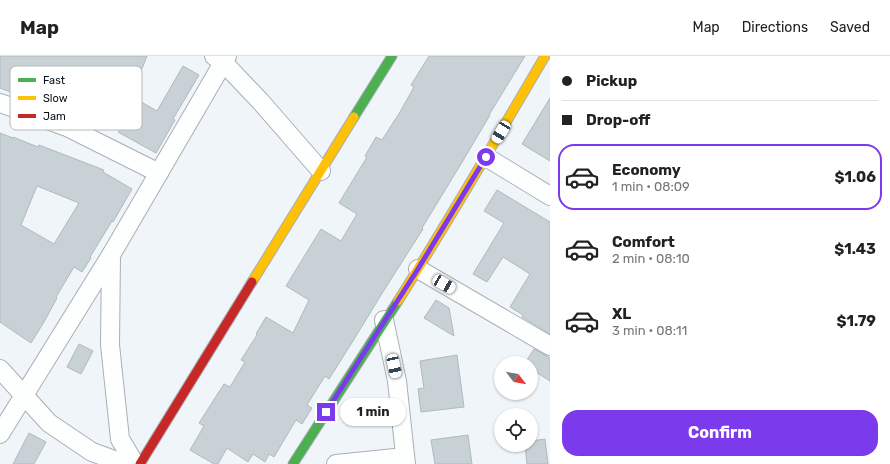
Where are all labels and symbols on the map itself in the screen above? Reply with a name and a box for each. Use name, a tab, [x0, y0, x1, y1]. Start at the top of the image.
legend	[10, 66, 142, 130]
text: Fast	[43, 74, 66, 87]
text: Slow	[43, 92, 68, 105]
text: Jam	[43, 110, 66, 123]
car	[490, 119, 512, 145]
route start	[477, 148, 495, 166]
car	[431, 273, 457, 295]
car	[386, 353, 402, 379]
north arrow	[494, 356, 538, 400]
callout: 1 min	[340, 398, 406, 426]
route end	[317, 403, 335, 421]

